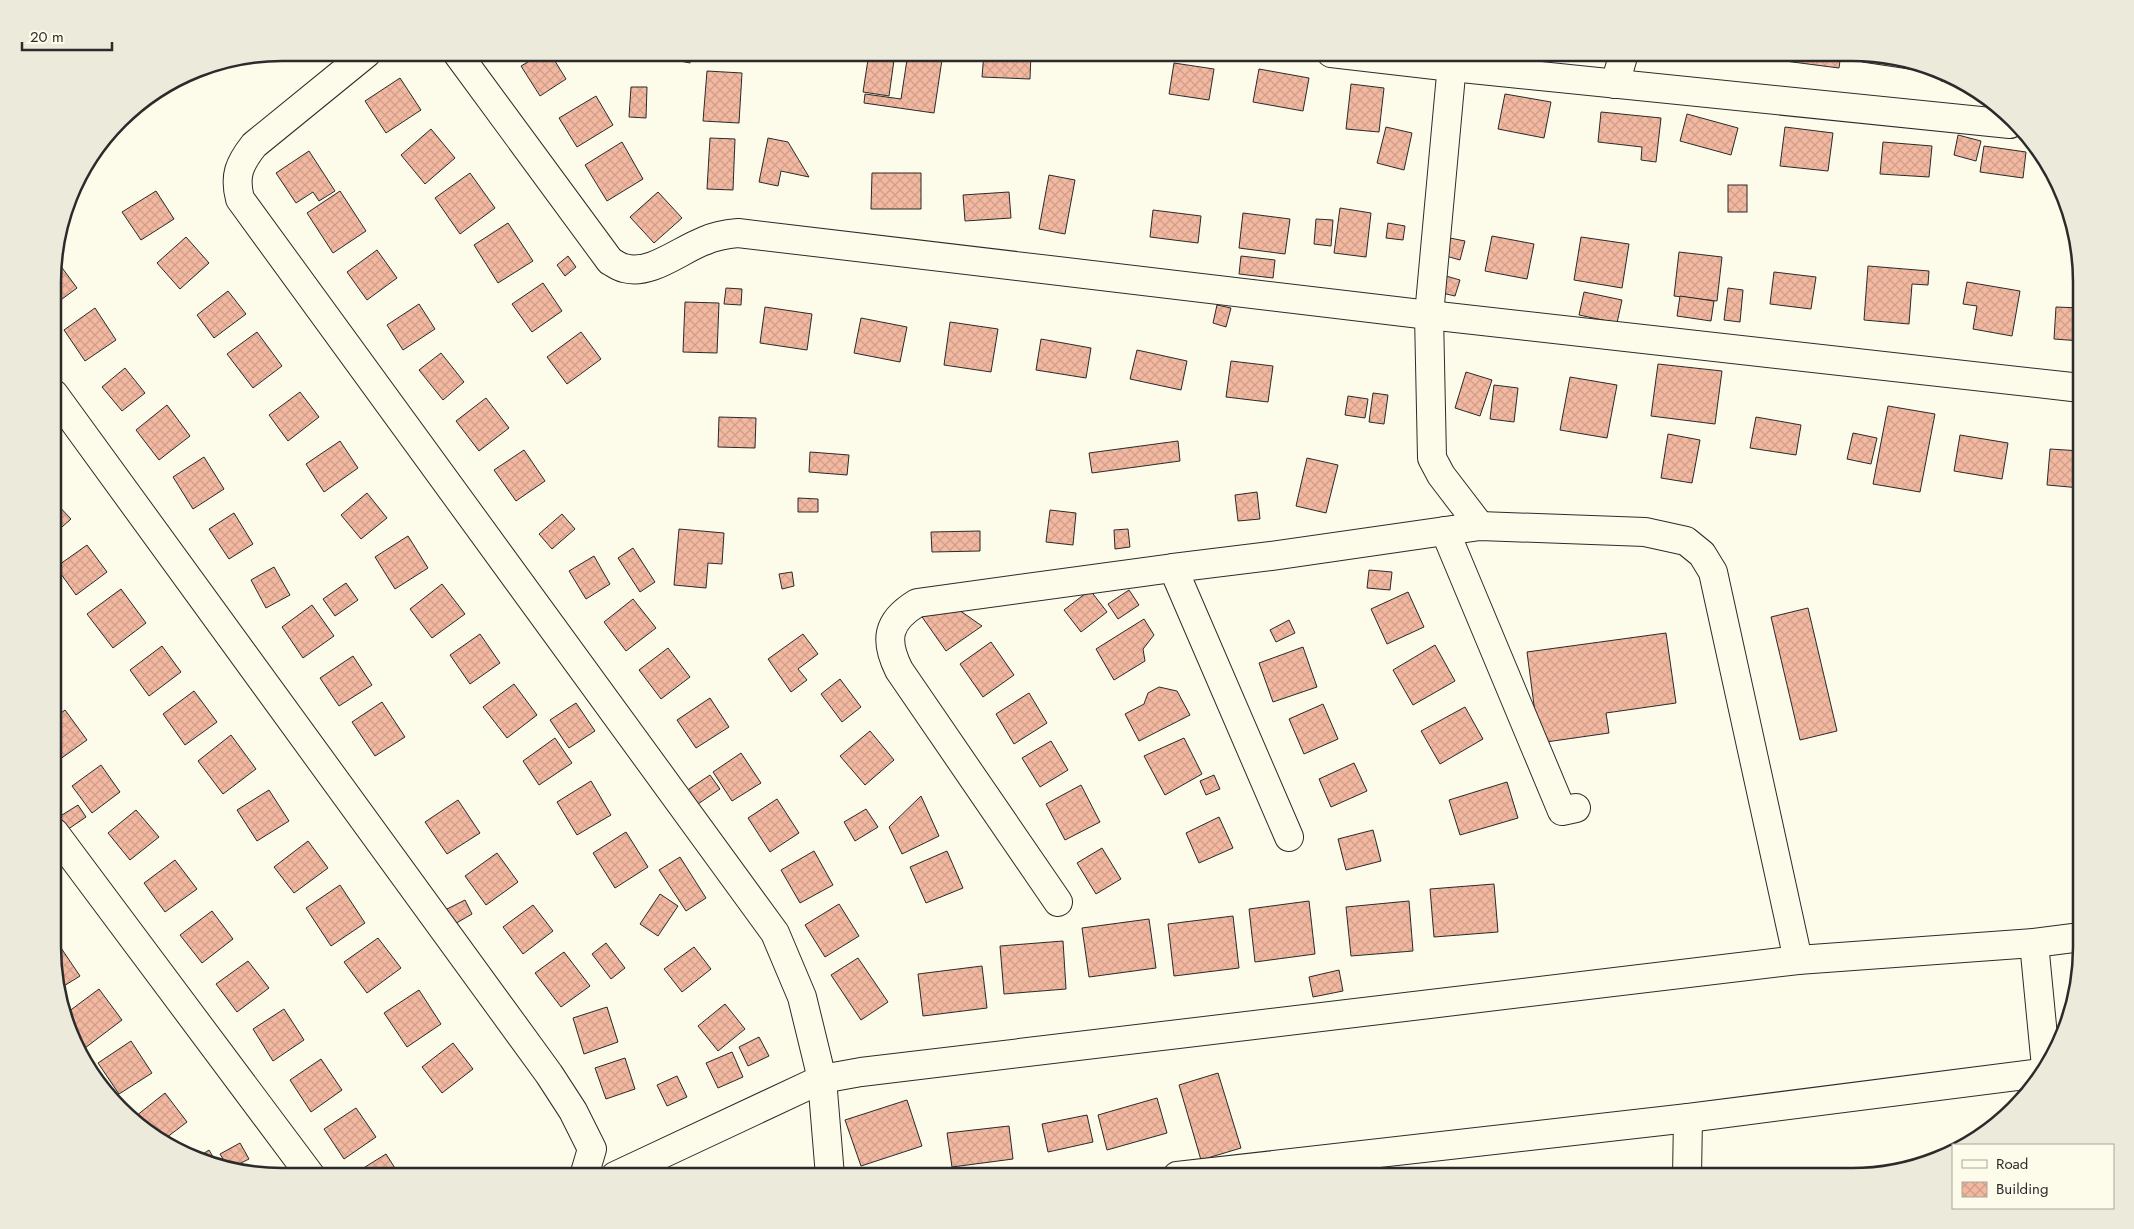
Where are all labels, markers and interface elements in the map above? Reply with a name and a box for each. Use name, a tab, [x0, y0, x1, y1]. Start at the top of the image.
scale bar	[22, 20, 112, 52]
text: 20 m	[30, 26, 64, 48]
legend	[1952, 1144, 2114, 1209]
text: Road	[1996, 1153, 2028, 1175]
text: Building	[1996, 1178, 2048, 1200]

